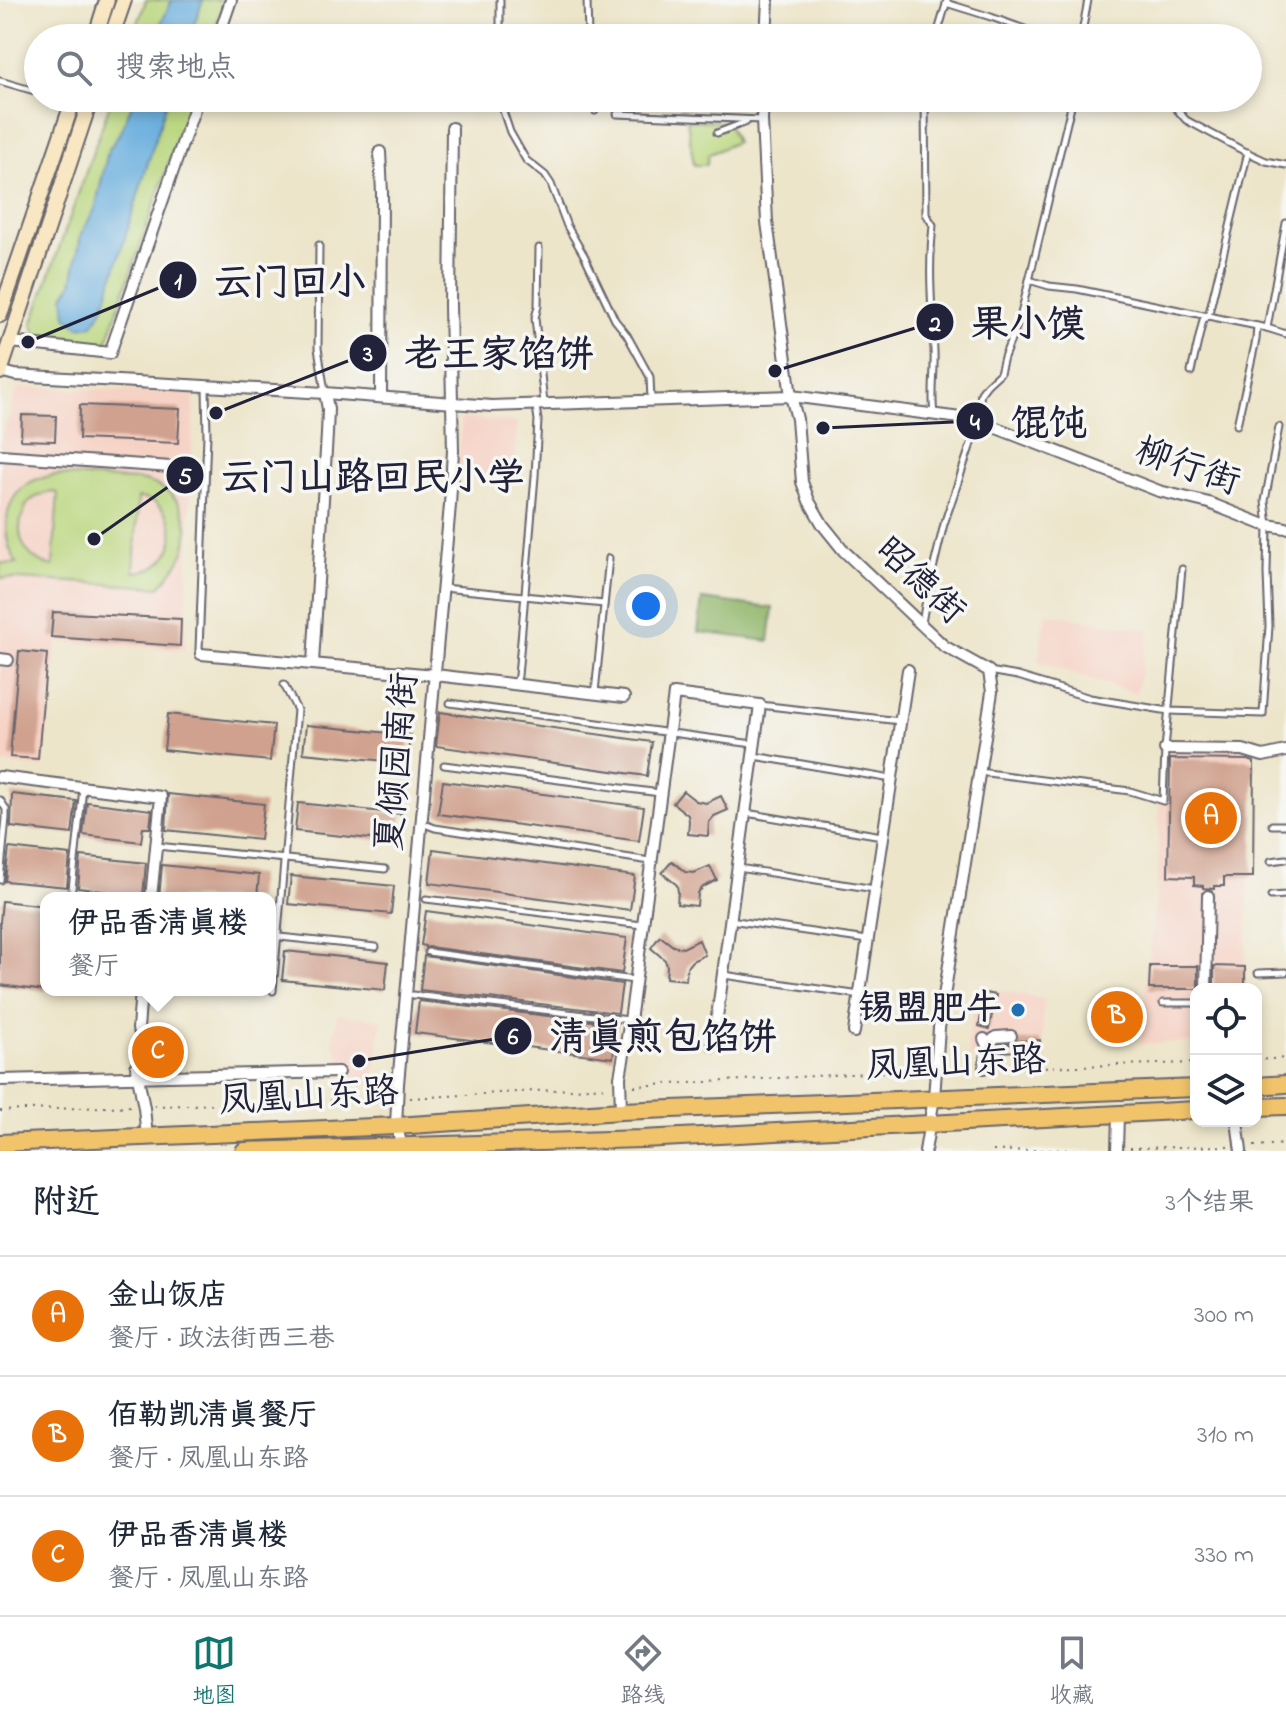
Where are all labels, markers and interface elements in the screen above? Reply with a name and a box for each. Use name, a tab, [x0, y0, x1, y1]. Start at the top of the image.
search box	[24, 24, 1262, 112]
icon: search	[52, 46, 96, 90]
text: 搜索地点	[116, 47, 236, 91]
callout: 云门回小	[158, 249, 382, 311]
text: 云门回小	[214, 257, 366, 313]
text: 1	[174, 266, 182, 301]
callout: 果小馍	[915, 291, 1101, 353]
text: 果小馍	[971, 299, 1085, 355]
text: 2	[928, 308, 941, 343]
callout: 老王家馅饼	[348, 322, 610, 384]
text: 老王家馅饼	[404, 329, 594, 385]
text: 3	[362, 338, 373, 373]
callout: 馄饨	[955, 390, 1103, 452]
text: 馄饨	[1011, 398, 1087, 454]
text: 4	[970, 407, 980, 442]
street label: 柳行街	[1127, 425, 1247, 511]
callout: 云门山路回民小学	[165, 444, 541, 506]
text: 云门山路回民小学	[221, 452, 525, 508]
text: 5	[178, 461, 192, 496]
street label: 昭德街	[861, 526, 977, 638]
your location	[626, 586, 666, 626]
street label: 夏倾园南街	[365, 670, 433, 854]
pin: A	[1185, 788, 1237, 848]
popup	[40, 892, 276, 996]
text: 伊品香清真楼	[68, 903, 248, 947]
text: 餐厅	[68, 949, 120, 987]
map controls	[1190, 983, 1262, 1127]
button: locate	[1190, 983, 1262, 1055]
place label: 锡盟肥牛	[858, 984, 1002, 1037]
pin: B	[1091, 987, 1143, 1047]
marker: 锡盟肥牛	[1009, 1001, 1027, 1019]
callout: 清真煎包馅饼	[493, 1005, 793, 1067]
text: 清真煎包馅饼	[549, 1012, 777, 1068]
text: 6	[508, 1021, 519, 1056]
pin: C	[132, 1022, 184, 1082]
street label: 凤凰山东路	[865, 1035, 1047, 1095]
button: layers	[1190, 1055, 1262, 1127]
street label: 凤凰山东路	[218, 1067, 400, 1129]
text: 附近	[32, 1179, 100, 1229]
text: 3个结果	[1165, 1185, 1254, 1223]
text: 金山饭店	[108, 1275, 228, 1319]
text: A	[50, 1297, 66, 1335]
text: 300 m	[1194, 1297, 1254, 1335]
text: 餐厅 · 政法街西三巷	[108, 1321, 335, 1359]
text: 佰勒凯清真餐厅	[108, 1395, 318, 1439]
text: B	[49, 1417, 67, 1455]
text: 310 m	[1197, 1417, 1254, 1455]
text: 餐厅 · 凤凰山东路	[108, 1441, 309, 1479]
text: 伊品香清真楼	[108, 1515, 288, 1559]
text: C	[51, 1537, 65, 1575]
text: 330 m	[1195, 1537, 1254, 1575]
text: 餐厅 · 凤凰山东路	[108, 1561, 309, 1599]
tab: 地图	[192, 1631, 236, 1713]
tab: 路线	[621, 1631, 665, 1713]
tab: 收藏	[1050, 1631, 1094, 1713]

